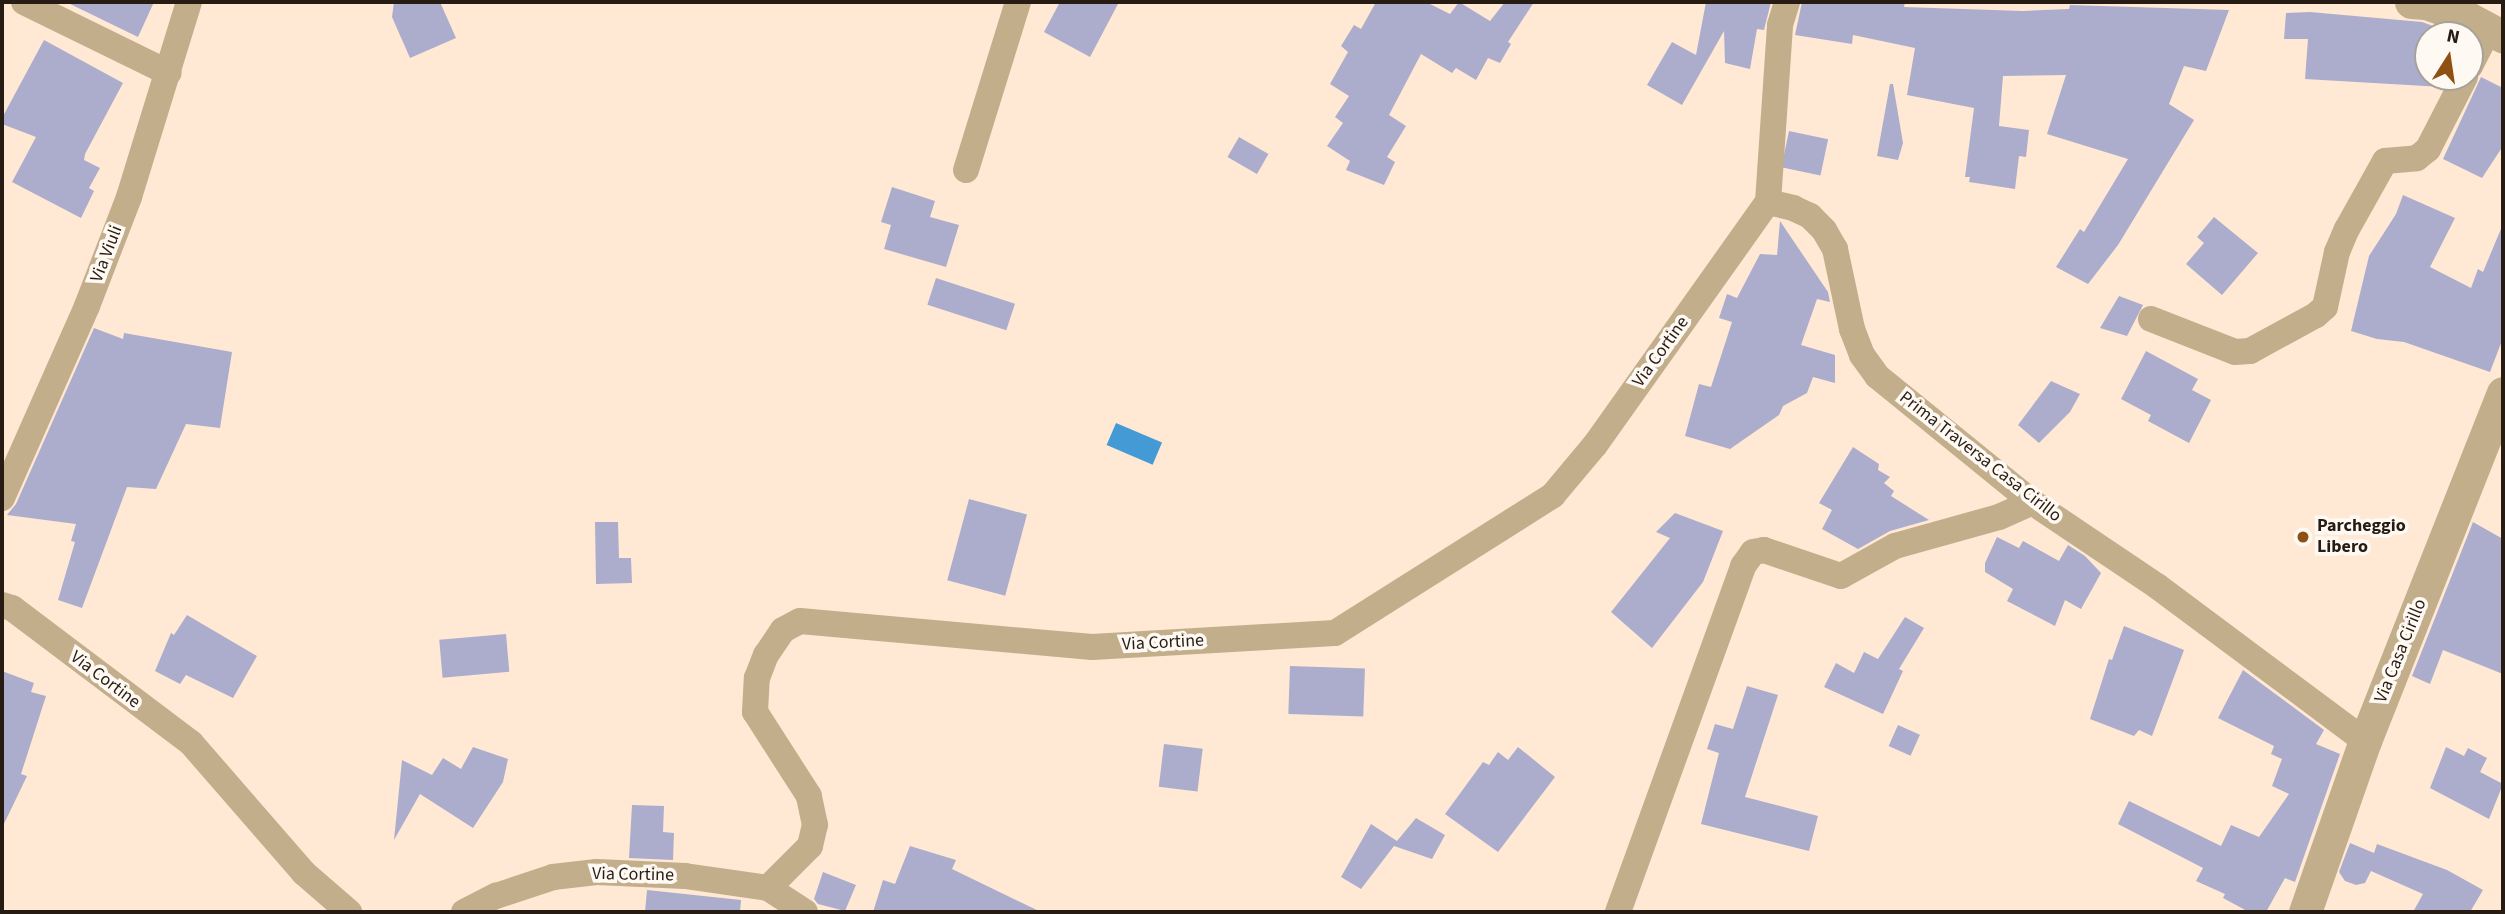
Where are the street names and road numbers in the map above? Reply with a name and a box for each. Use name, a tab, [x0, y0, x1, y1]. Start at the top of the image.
street label: Via Viuli	[86, 223, 128, 285]
street label: Via Cortine	[1628, 313, 1694, 391]
street label: Prima Traversa Casa Cirillo	[1895, 387, 2065, 527]
street label: Via Casa Cirillo	[2370, 596, 2432, 706]
street label: Via Cortine	[1122, 630, 1204, 656]
street label: Via Cortine	[66, 647, 144, 713]
street label: Via Cortine	[592, 863, 674, 887]

